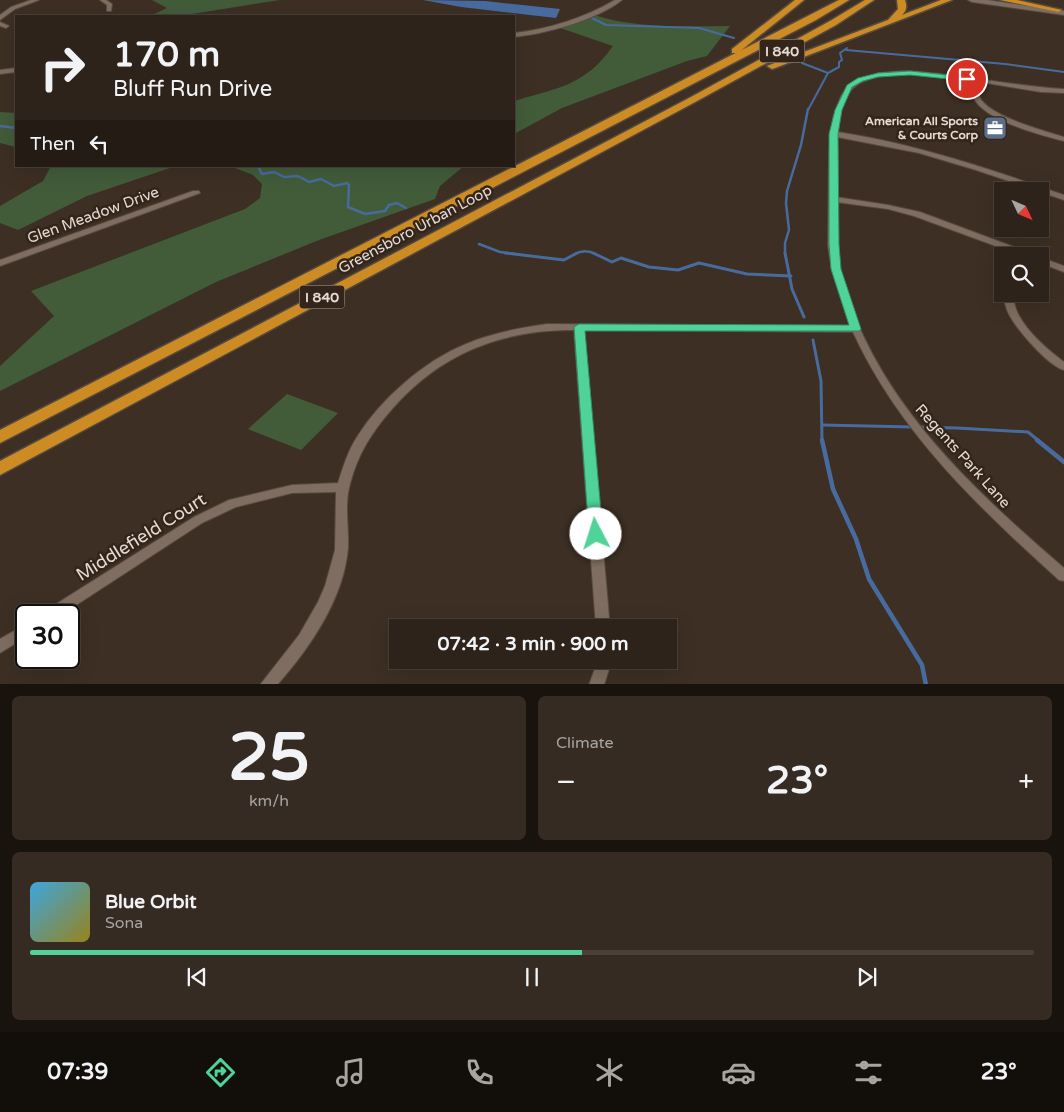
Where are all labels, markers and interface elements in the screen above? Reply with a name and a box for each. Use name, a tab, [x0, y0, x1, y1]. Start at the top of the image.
text: 170 m	[113, 34, 220, 76]
icon: right	[30, 35, 95, 100]
road number: I 840	[760, 40, 804, 62]
pin	[946, 58, 988, 100]
icon: arrive	[953, 65, 981, 93]
text: Bluff Run Drive	[113, 76, 272, 102]
place label: American All Sports & Courts Corp	[865, 114, 978, 143]
office icon: American All Sports & Courts Corp	[982, 115, 1008, 141]
icon: left	[85, 130, 113, 158]
text: Then	[30, 133, 75, 155]
street label: Greensboro Urban Loop	[335, 181, 495, 277]
north arrow	[994, 182, 1049, 238]
map controls	[994, 182, 1049, 302]
street label: Glen Meadow Drive	[25, 183, 161, 247]
button: search	[994, 247, 1049, 302]
road number: I 840	[300, 286, 344, 308]
street label: Regents Park Lane	[912, 400, 1014, 512]
street label: Middlefield Court	[72, 488, 210, 586]
position arrow	[569, 507, 621, 559]
speed limit sign: 30	[15, 604, 80, 669]
text: 07:42 · 3 min · 900 m	[437, 633, 629, 655]
text: 25	[228, 719, 310, 798]
text: Climate	[556, 733, 614, 753]
text: 23°	[766, 758, 828, 804]
text: −	[556, 765, 576, 799]
text: +	[1018, 765, 1034, 799]
text: km/h	[249, 791, 289, 811]
text: Blue Orbit	[105, 891, 197, 913]
text: Sona	[105, 913, 143, 933]
icon: previous	[183, 963, 211, 991]
icon: pause	[518, 963, 546, 991]
icon: next	[853, 963, 881, 991]
icon: directions	[203, 1055, 238, 1090]
icon: music	[333, 1055, 368, 1090]
icon: phone	[462, 1055, 497, 1090]
icon: climate	[592, 1055, 627, 1090]
icon: car	[721, 1055, 756, 1090]
icon: filters	[851, 1055, 886, 1090]
text: 07:39	[47, 1059, 108, 1085]
text: 23°	[981, 1059, 1017, 1085]

